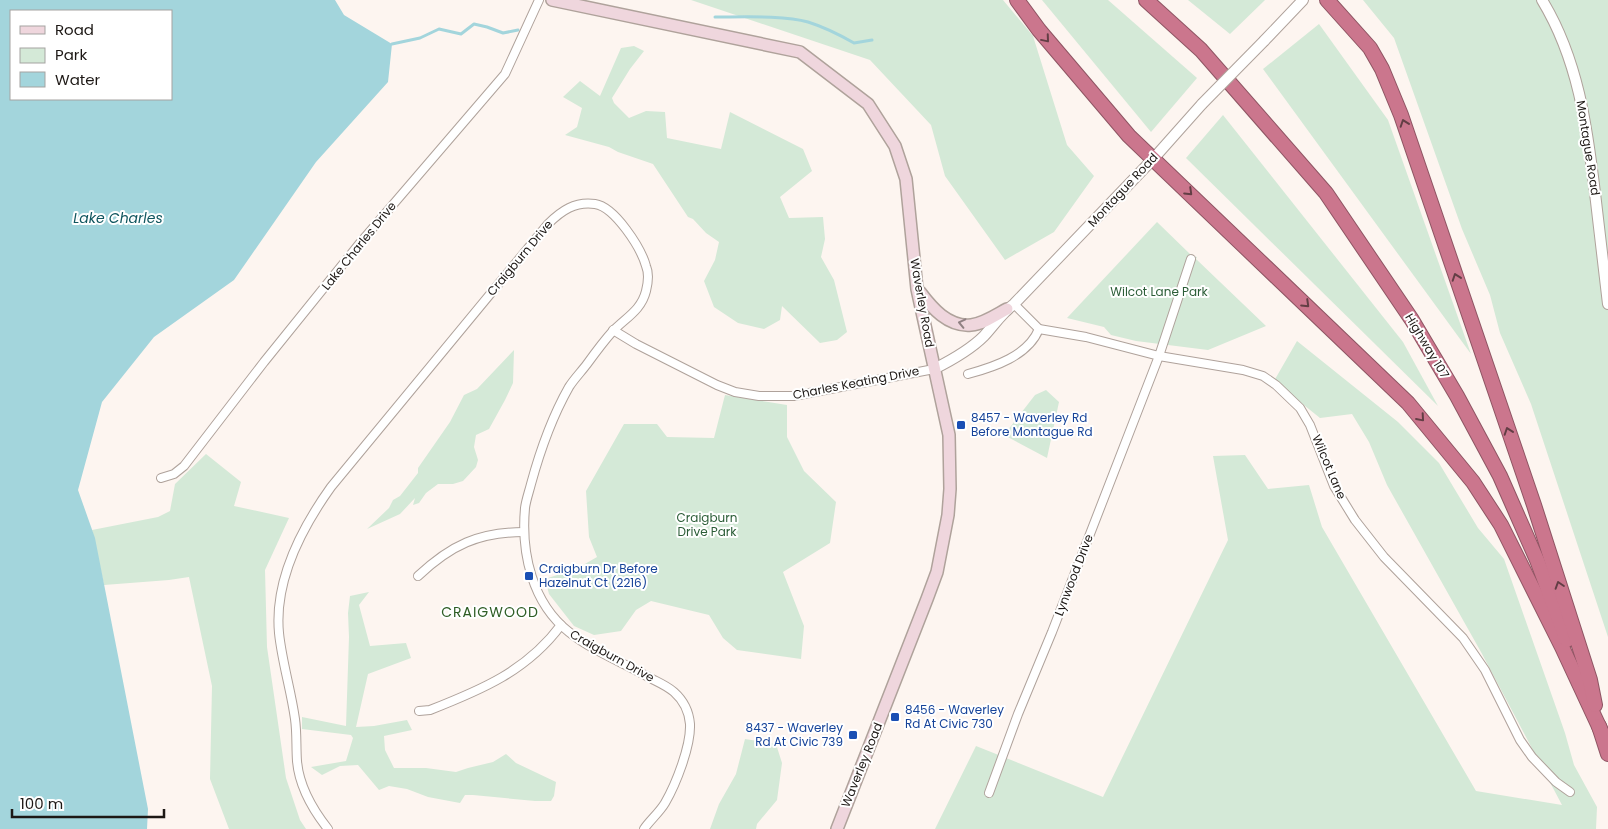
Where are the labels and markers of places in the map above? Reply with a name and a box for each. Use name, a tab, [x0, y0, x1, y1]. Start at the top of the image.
place label: 8457 - Waverley Rd Before Montague Rd	[971, 409, 1093, 440]
marker: 8457 - Waverley Rd Before Montague Rd	[955, 419, 967, 431]
place label: Craigburn Dr Before Hazelnut Ct (2216)	[539, 560, 658, 591]
marker: Craigburn Dr Before Hazelnut Ct (2216)	[523, 570, 535, 582]
place label: 8456 - Waverley Rd At Civic 730	[905, 701, 1004, 732]
marker: 8456 - Waverley Rd At Civic 730	[889, 711, 901, 723]
place label: 8437 - Waverley Rd At Civic 739	[746, 719, 843, 750]
marker: 8437 - Waverley Rd At Civic 739	[847, 729, 859, 741]

